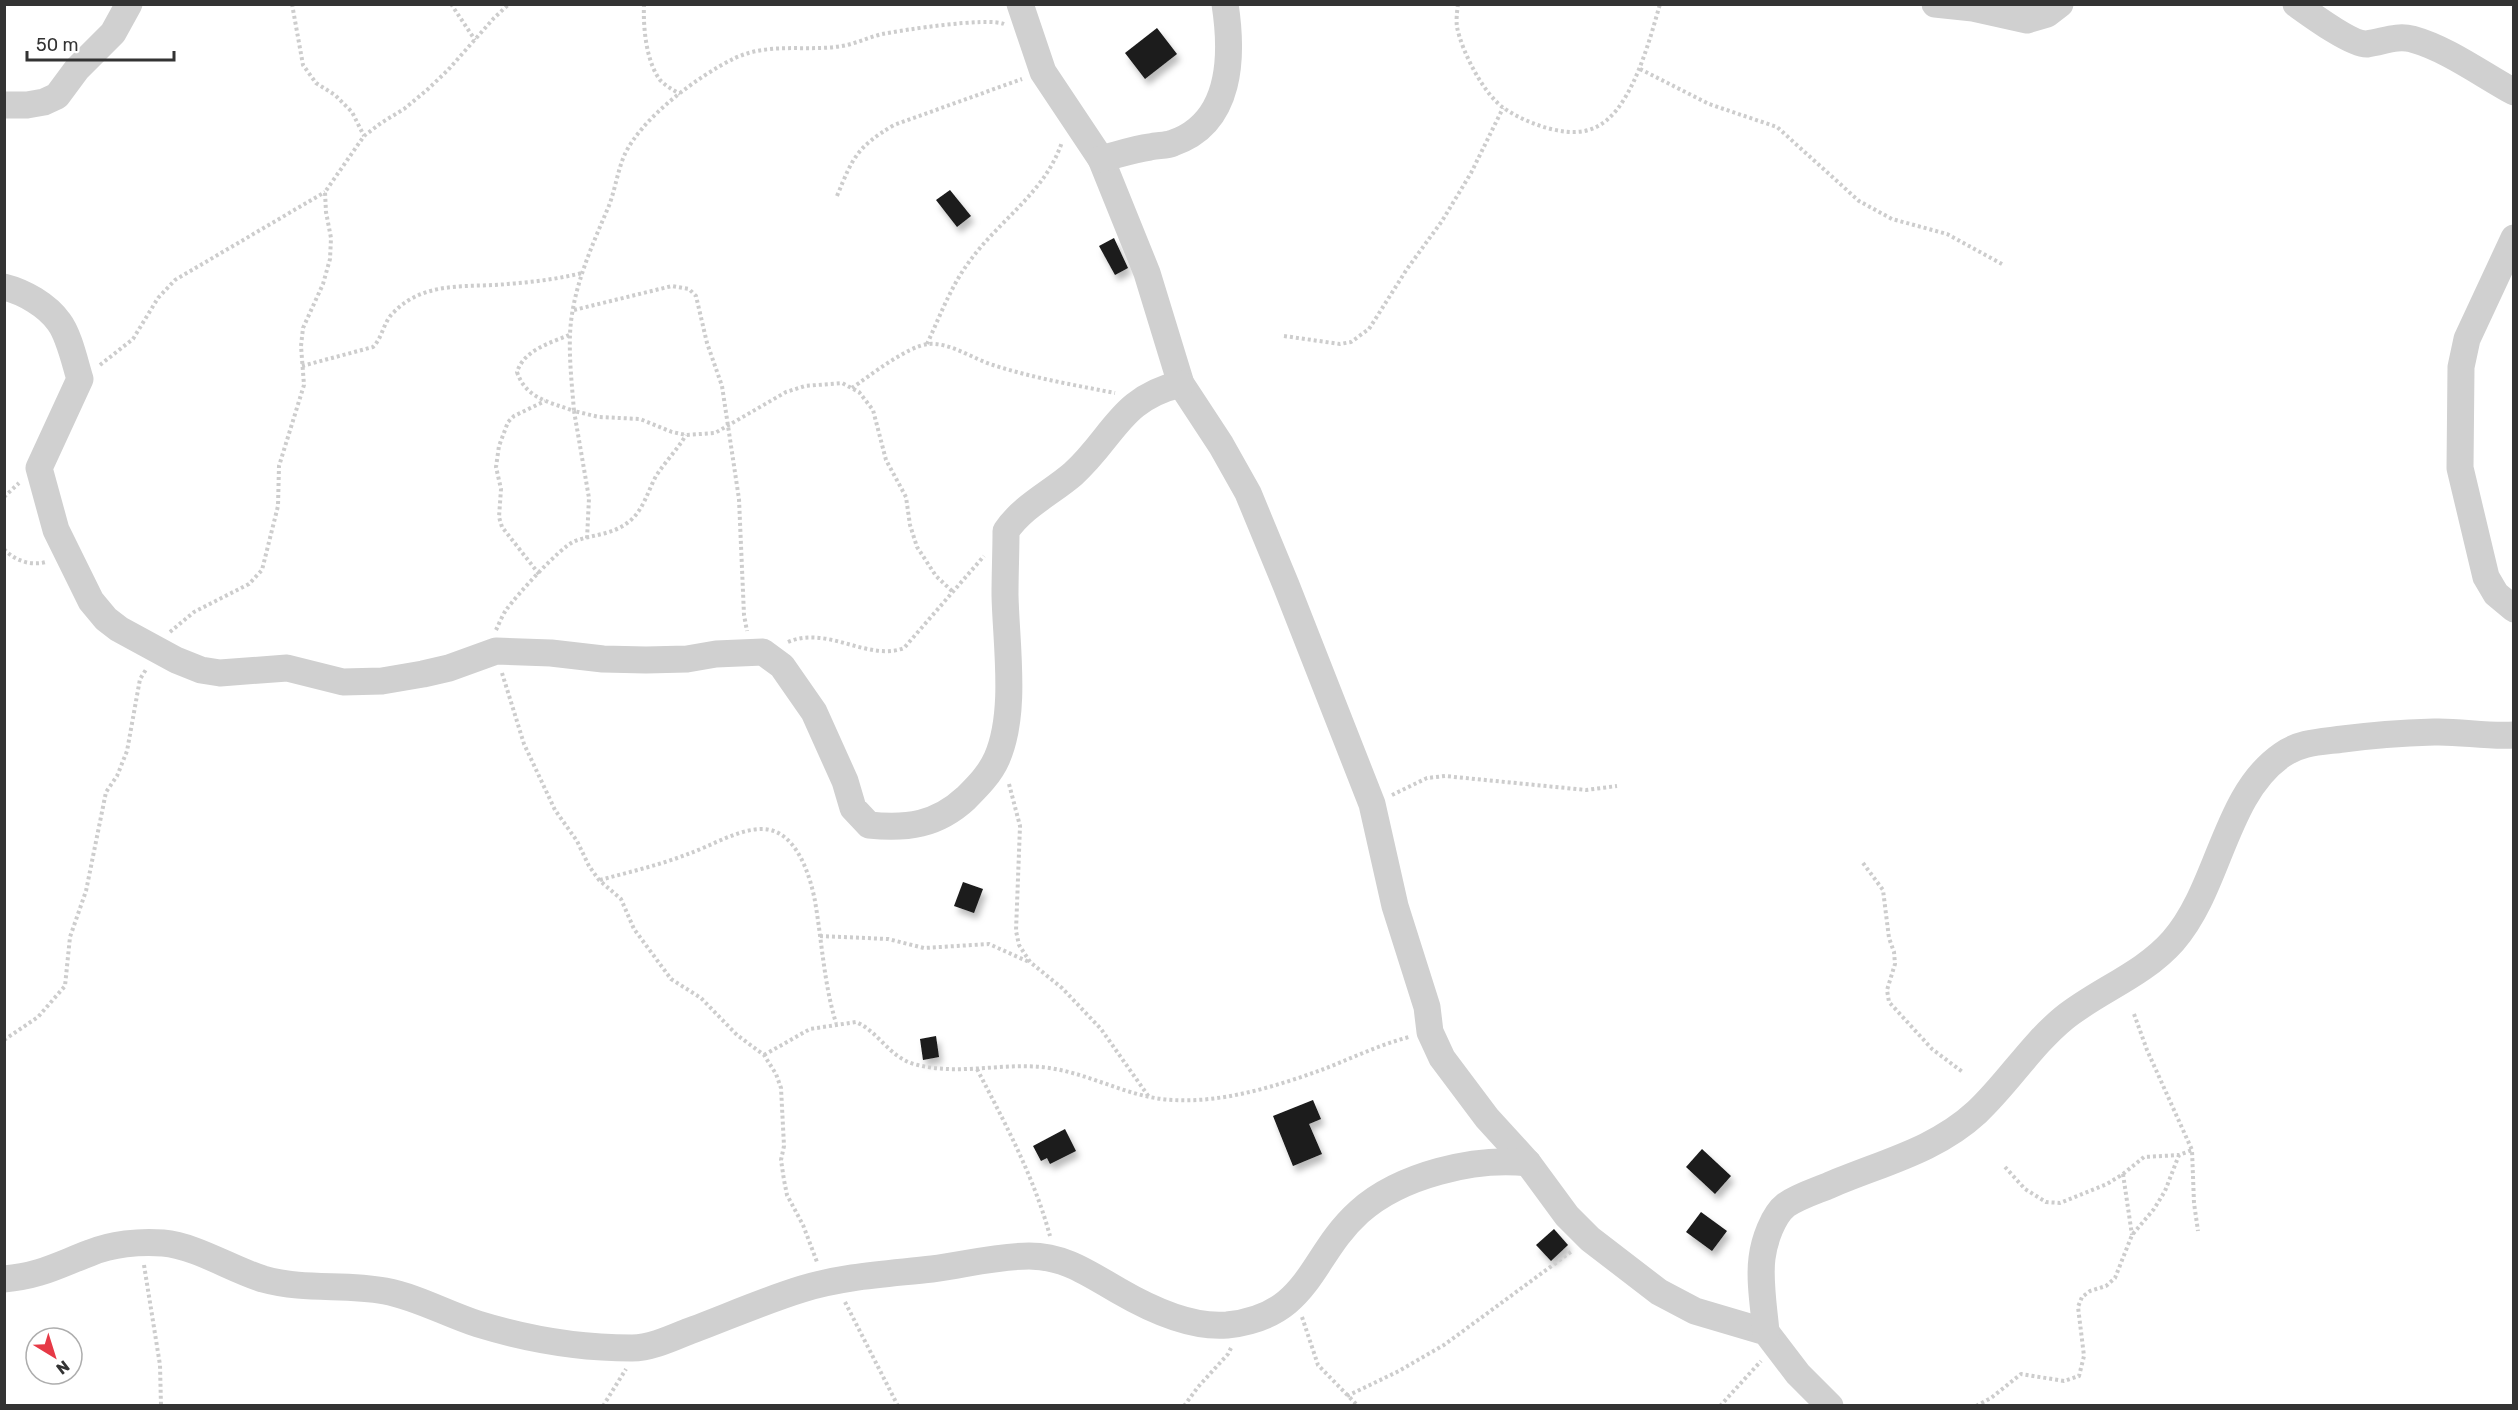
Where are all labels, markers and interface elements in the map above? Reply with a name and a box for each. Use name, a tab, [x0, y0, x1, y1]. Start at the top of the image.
scale bar	[27, 24, 174, 62]
text: 50 m	[36, 34, 79, 56]
north arrow	[24, 1326, 84, 1386]
text: N	[53, 1356, 73, 1378]

